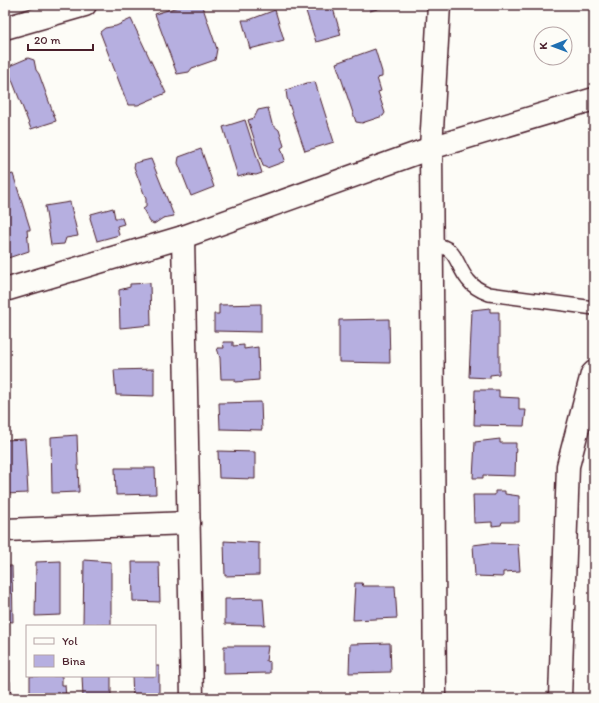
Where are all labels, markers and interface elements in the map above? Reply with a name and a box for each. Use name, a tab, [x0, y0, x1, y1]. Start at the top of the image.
scale bar	[28, 26, 93, 52]
north arrow	[533, 26, 573, 66]
text: 20 m	[34, 33, 61, 47]
text: K	[537, 42, 550, 50]
legend	[26, 625, 156, 677]
text: Yol	[62, 634, 78, 648]
text: Bina	[62, 654, 86, 668]

